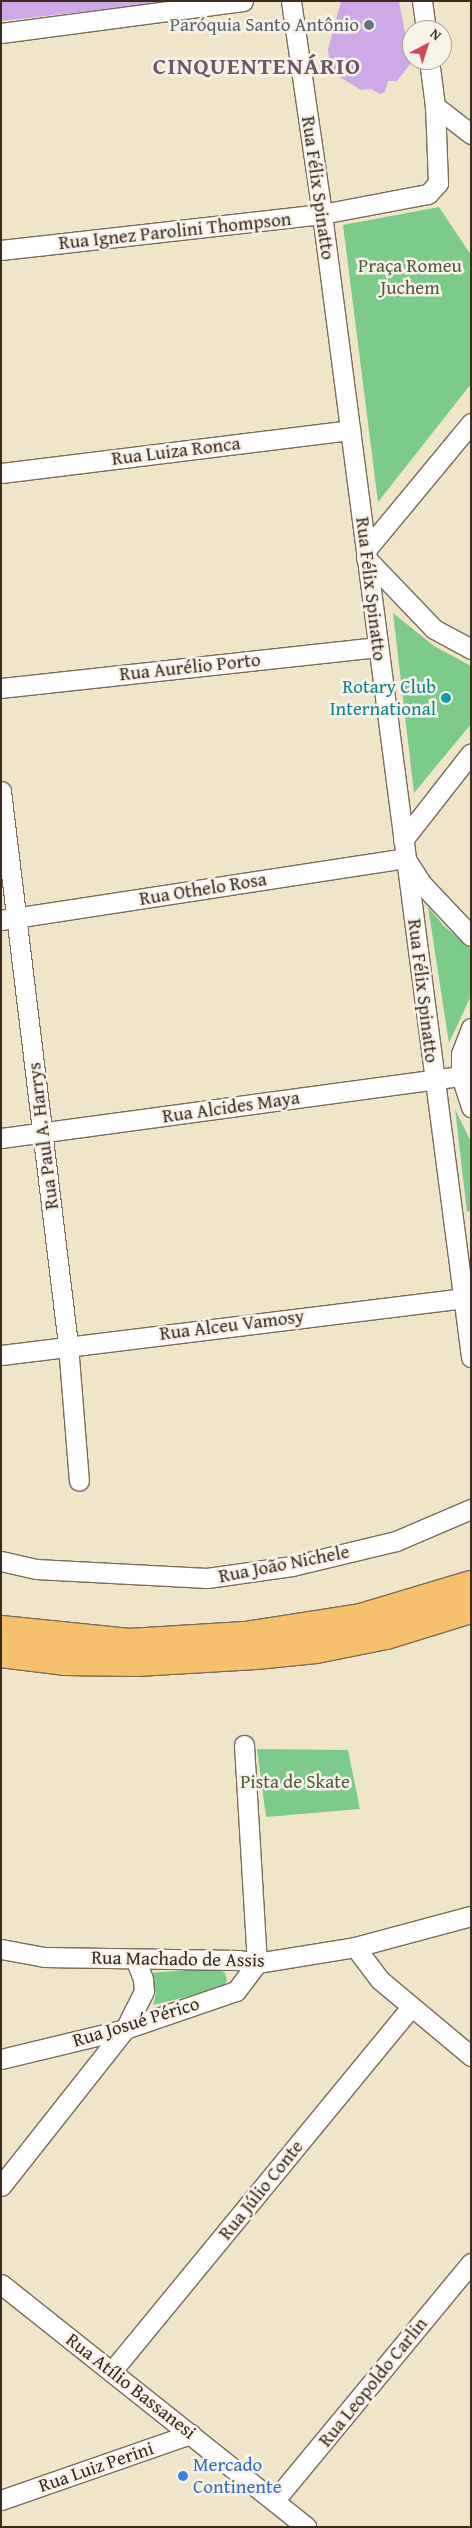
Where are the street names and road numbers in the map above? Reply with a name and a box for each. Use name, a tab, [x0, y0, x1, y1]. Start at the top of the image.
street label: Rua Félix Spinatto	[297, 115, 339, 261]
street label: Rua Ignez Parolini Thompson	[58, 207, 292, 255]
street label: Rua Luiza Ronca	[110, 432, 242, 470]
street label: Rua Félix Spinatto	[351, 516, 391, 662]
street label: Rua Aurélio Porto	[118, 648, 262, 686]
street label: Rua Othelo Rosa	[138, 868, 268, 910]
street label: Rua Félix Spinatto	[403, 918, 443, 1064]
street label: Rua Paul A. Harrys	[23, 1061, 63, 1211]
street label: Rua Alcides Maya	[161, 1086, 301, 1128]
street label: Rua Alceu Vamosy	[158, 1305, 306, 1345]
street label: Rua João Nichele	[217, 1540, 351, 1588]
street label: Rua Machado de Assis	[91, 1946, 265, 1972]
street label: Rua Josué Périco	[70, 1992, 202, 2052]
street label: Rua Júlio Conte	[214, 2136, 308, 2244]
street label: Rua Leopoldo Carlin	[314, 2313, 432, 2451]
street label: Rua Atílio Bassanesi	[61, 2328, 201, 2444]
street label: Rua Luiz Perini	[36, 2437, 156, 2497]

